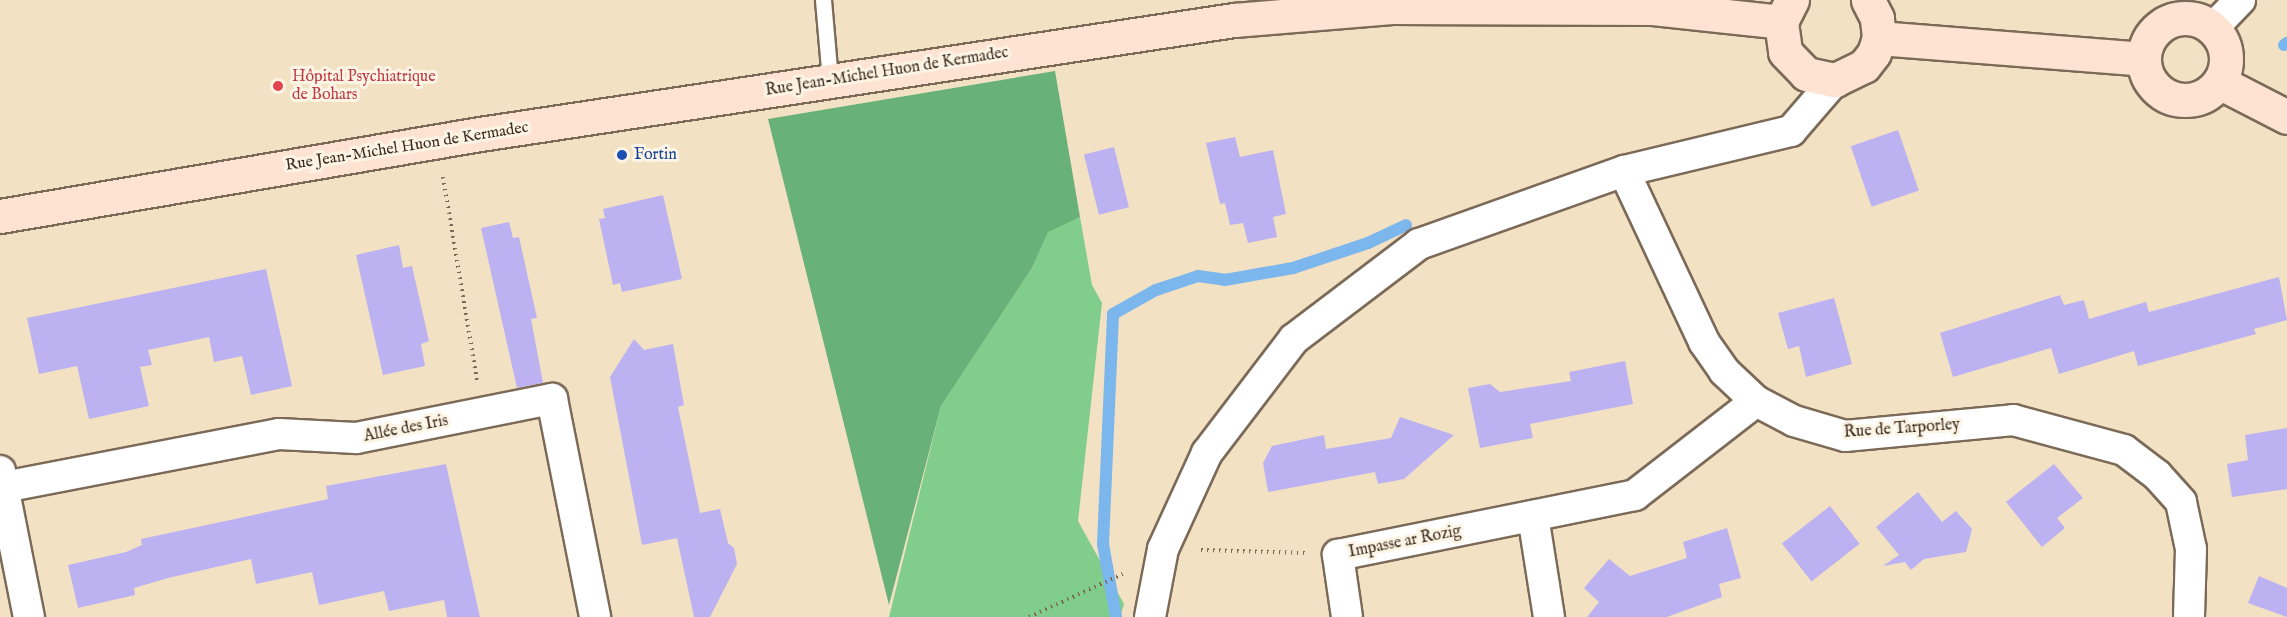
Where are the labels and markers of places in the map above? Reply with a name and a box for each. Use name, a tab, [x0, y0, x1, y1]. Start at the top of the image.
place label: Hôpital Psychiatrique de Bohars	[292, 67, 435, 105]
marker: Hôpital Psychiatrique de Bohars	[269, 77, 287, 95]
place label: Fortin	[634, 145, 677, 165]
marker: Fortin	[615, 148, 629, 162]

